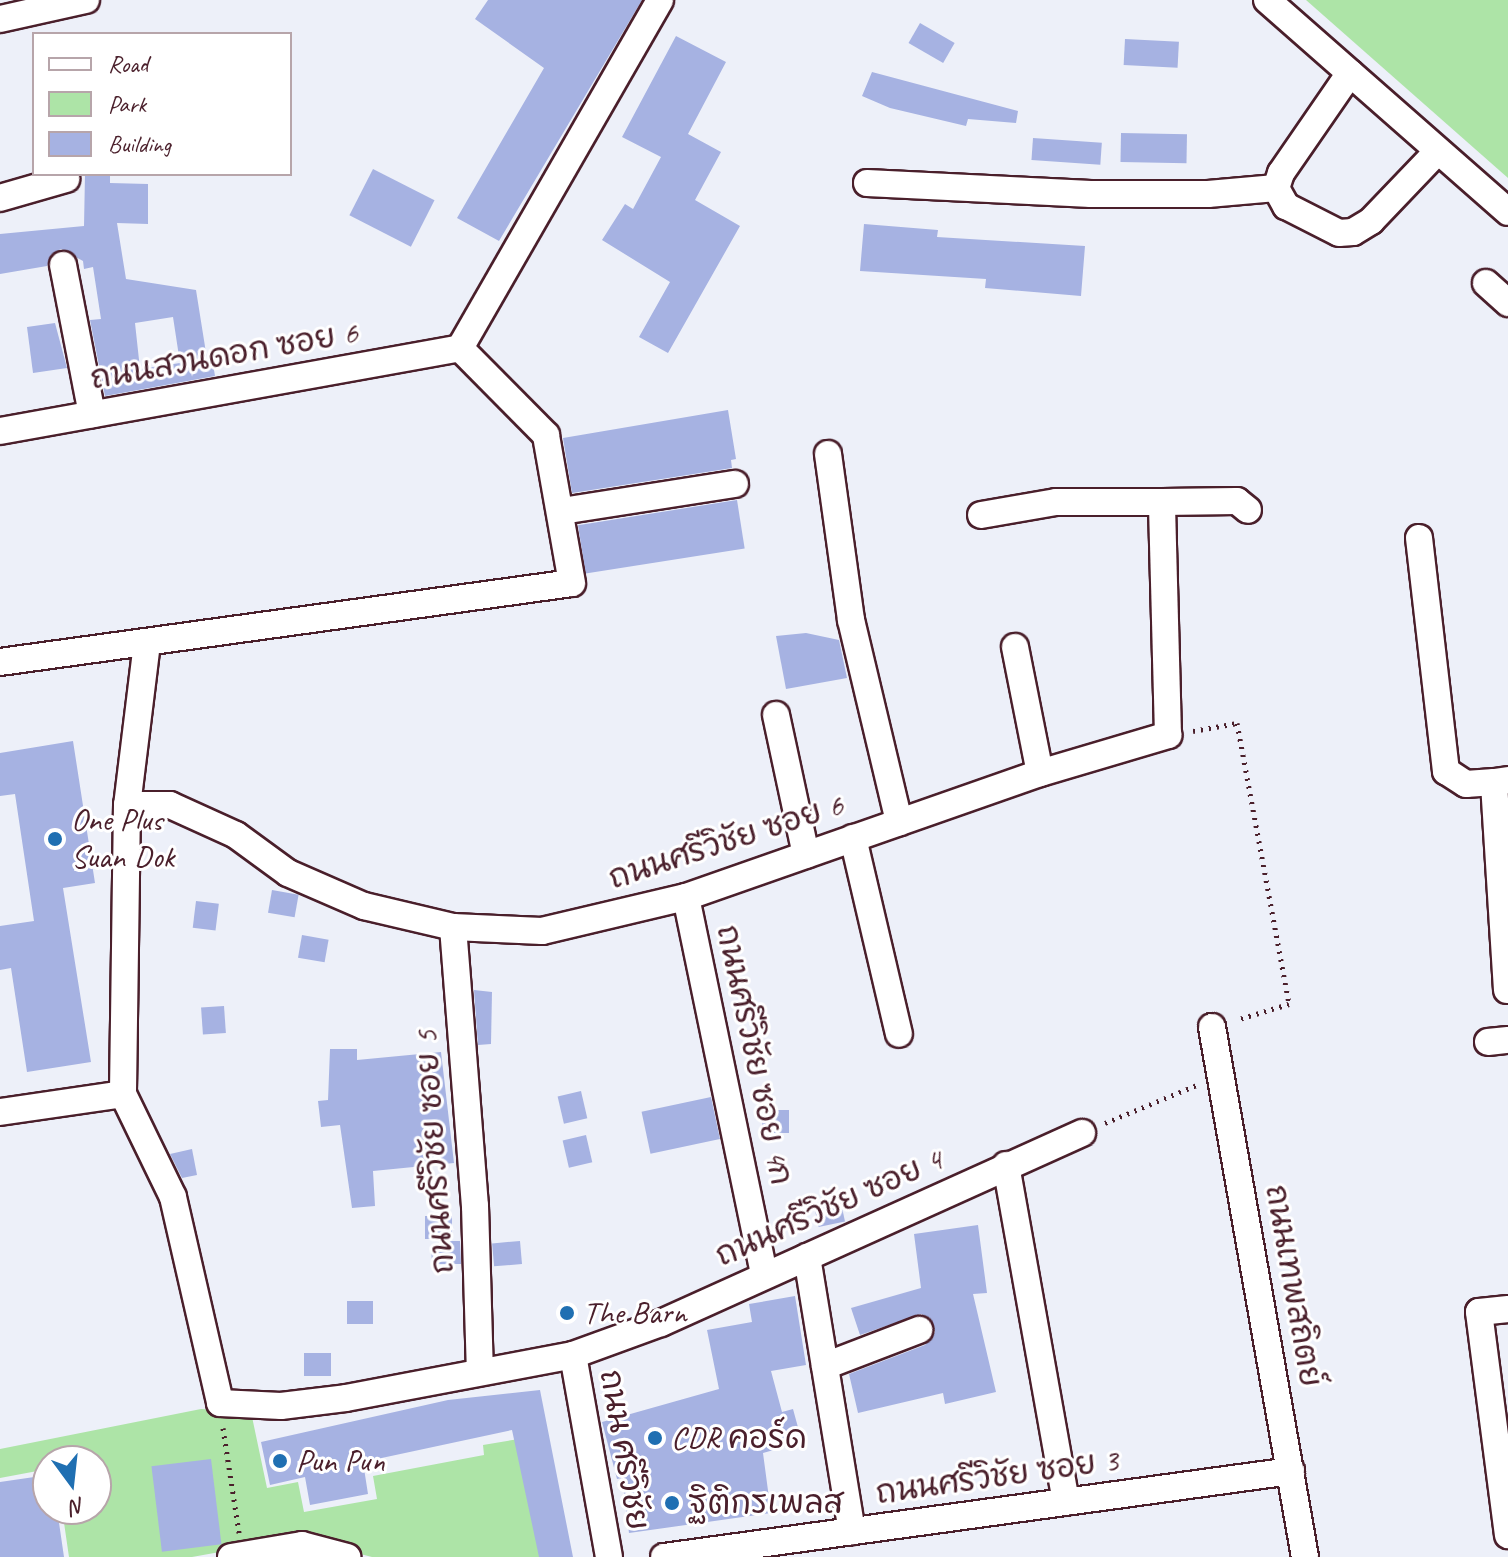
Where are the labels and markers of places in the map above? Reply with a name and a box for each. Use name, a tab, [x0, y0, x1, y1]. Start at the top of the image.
place label: One Plus Suan Dok	[71, 802, 175, 877]
marker: One Plus Suan Dok	[46, 830, 64, 848]
place label: The Barn	[583, 1294, 688, 1332]
marker: The Barn	[558, 1304, 576, 1322]
place label: CDR คอร์ด	[671, 1419, 807, 1457]
marker: CDR คอร์ด	[646, 1429, 664, 1447]
place label: Pun Pun	[296, 1442, 384, 1480]
marker: Pun Pun	[271, 1452, 289, 1470]
place label: ฐิติกรเพลส	[688, 1484, 843, 1522]
marker: ฐิติกรเพลส	[663, 1494, 681, 1512]

